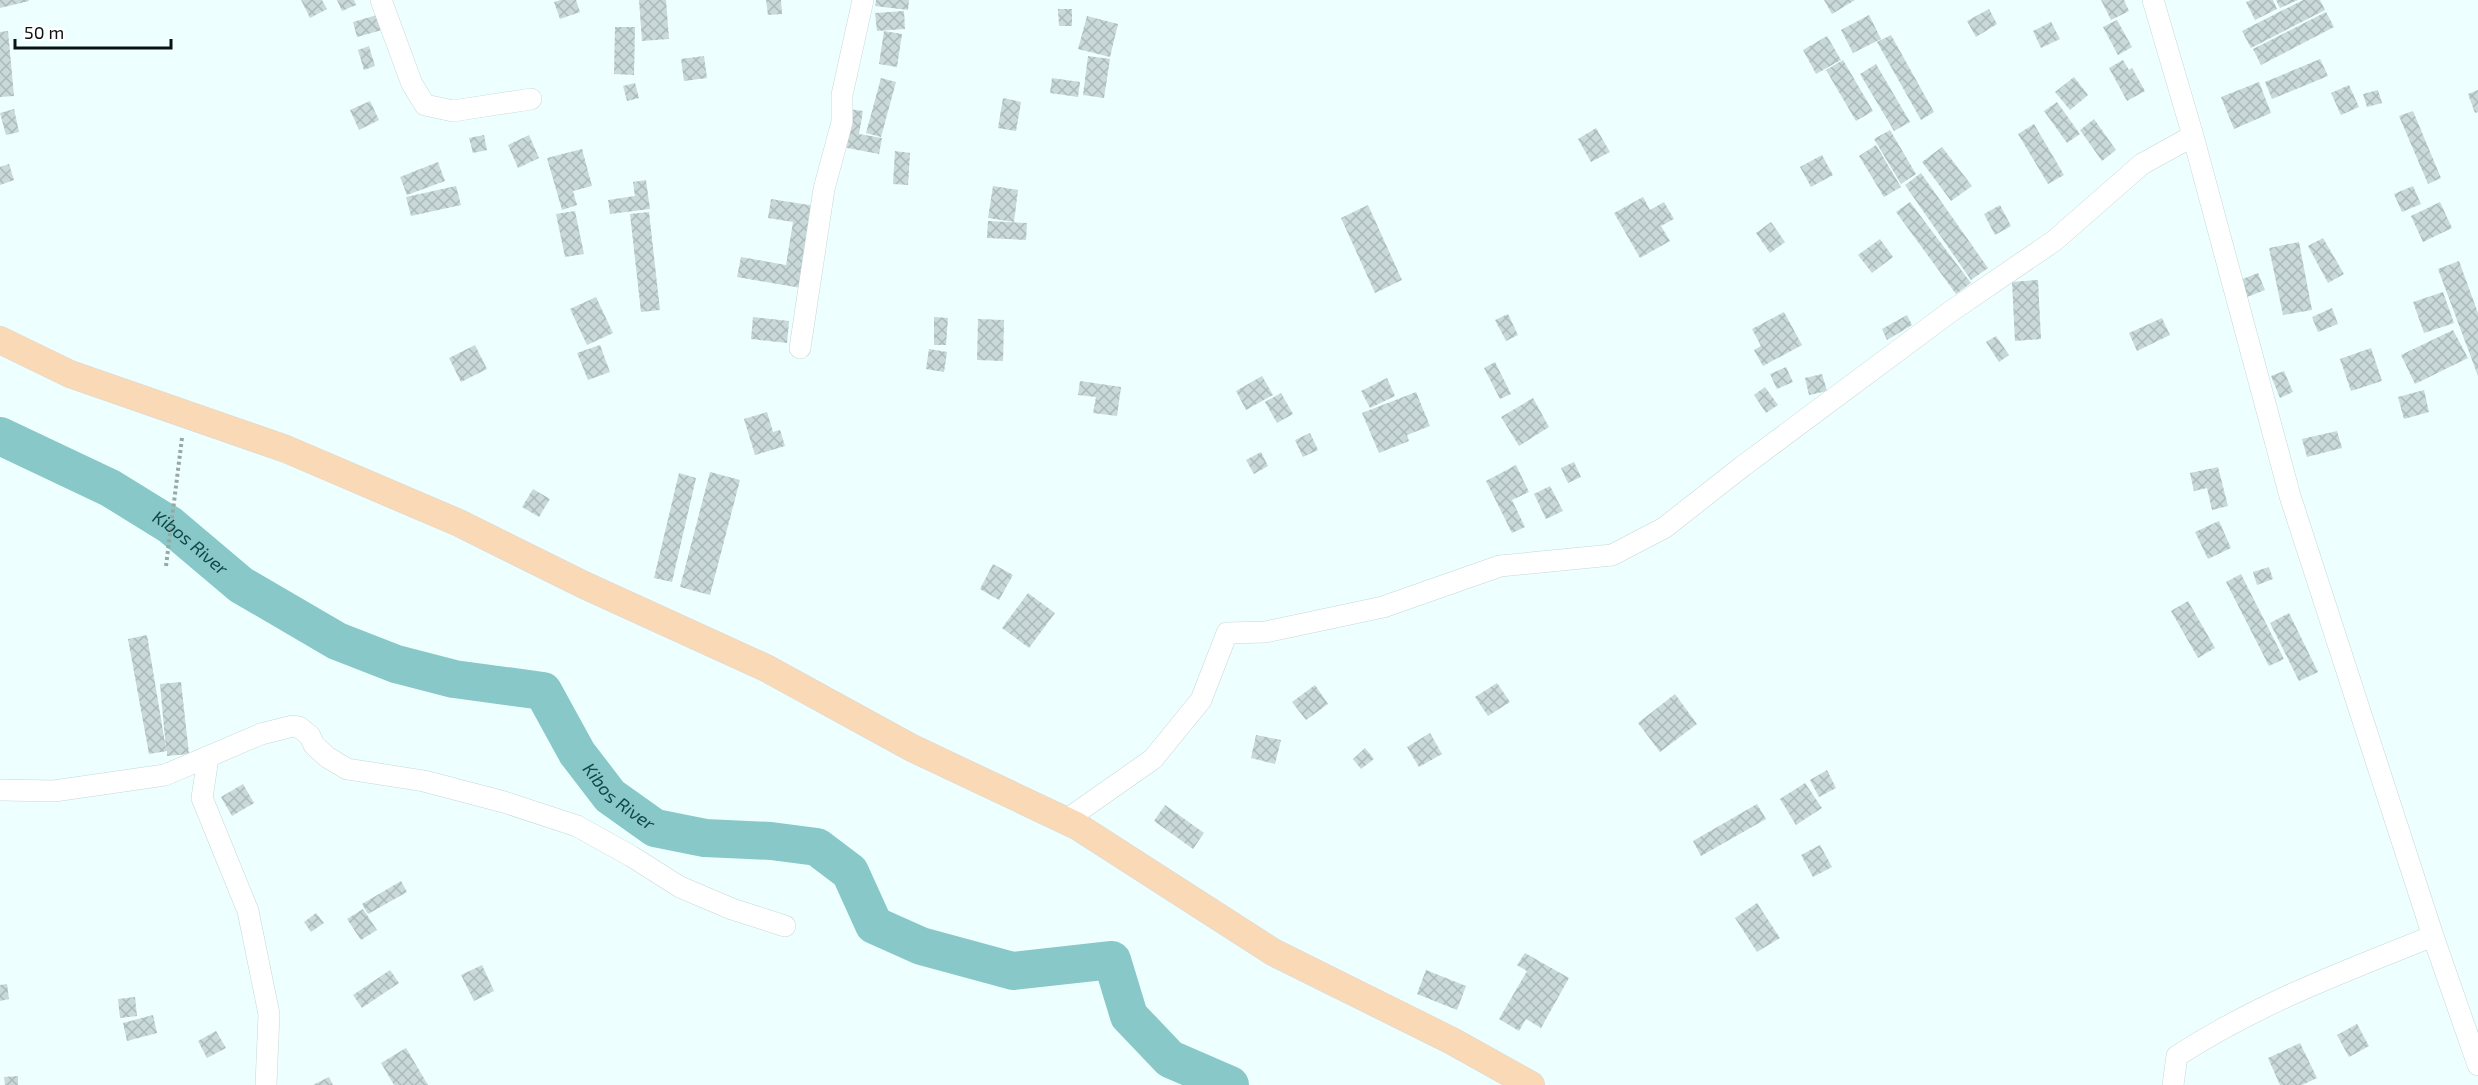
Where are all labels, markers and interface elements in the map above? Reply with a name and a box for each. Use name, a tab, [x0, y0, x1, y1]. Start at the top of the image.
scale bar	[15, 12, 171, 50]
text: 50 m	[24, 21, 64, 43]
water label: Kibos River	[149, 505, 234, 580]
water label: Kibos River	[579, 758, 660, 835]

